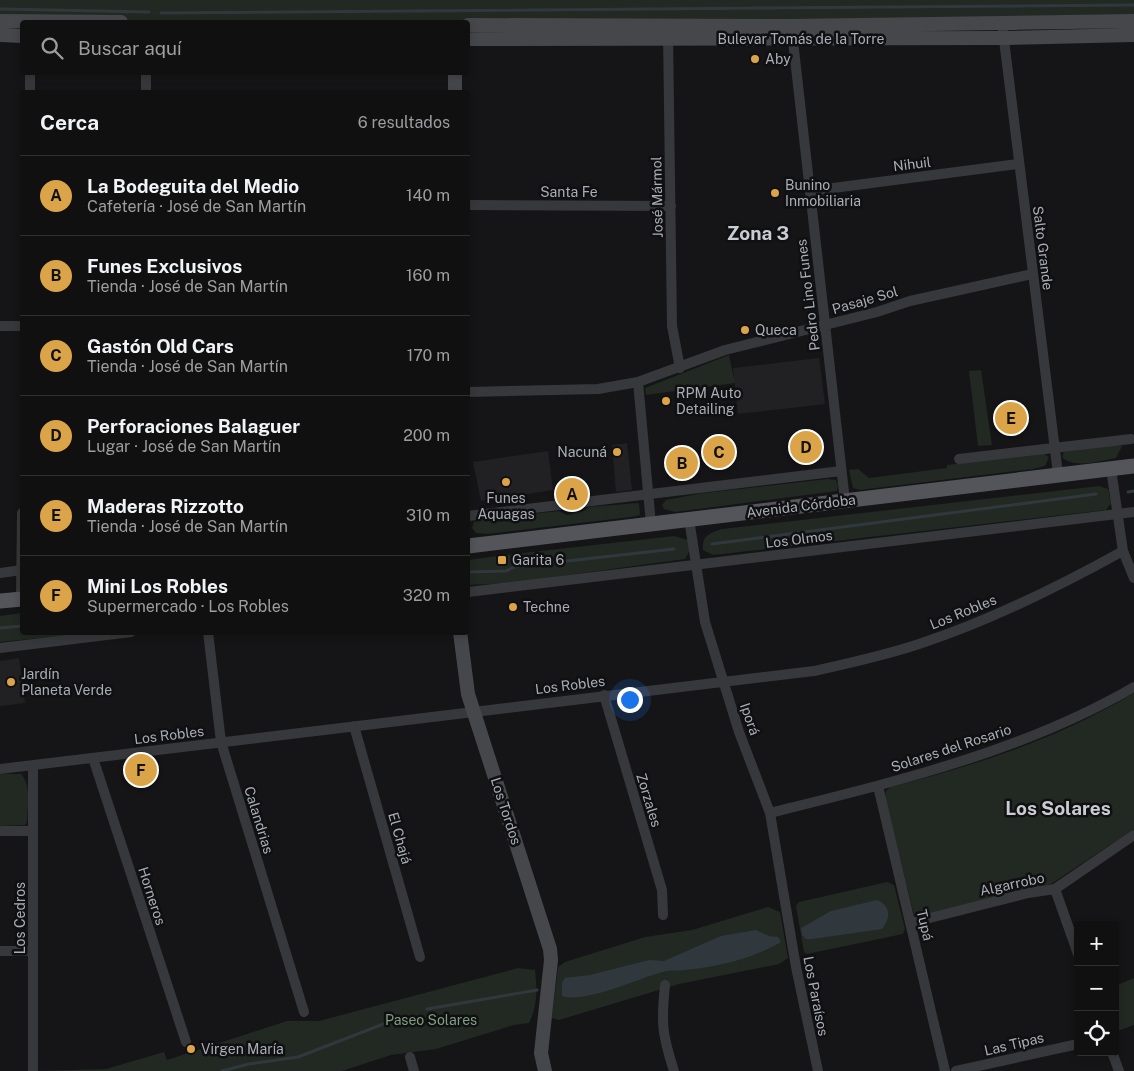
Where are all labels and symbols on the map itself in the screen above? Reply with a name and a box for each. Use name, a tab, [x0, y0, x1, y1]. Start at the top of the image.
street label: Bulevar Tomás de la Torre	[718, 31, 885, 47]
place label: Aby	[765, 51, 791, 67]
marker: Aby	[749, 53, 761, 65]
street label: Nihuil	[892, 154, 932, 174]
street label: José Mármol	[648, 156, 666, 238]
place label: Bunino Inmobiliaria	[785, 177, 861, 209]
street label: Santa Fe	[540, 184, 598, 200]
marker: Bunino Inmobiliaria	[769, 187, 781, 199]
street label: Salto Grande	[1030, 205, 1056, 291]
district label: Zona 3	[727, 222, 789, 244]
street label: Pedro Lino Funes	[793, 238, 823, 352]
street label: Pasaje Sol	[830, 283, 900, 317]
place label: Queca	[755, 322, 797, 338]
marker: Queca	[739, 324, 751, 336]
place label: RPM Auto Detailing	[676, 385, 741, 417]
marker: RPM Auto Detailing	[660, 395, 672, 407]
pin: E	[995, 399, 1027, 437]
pin: D	[790, 428, 822, 466]
pin: C	[703, 433, 735, 471]
place label: Nacuná	[557, 444, 607, 460]
pin: B	[666, 444, 698, 482]
marker: Nacuná	[611, 446, 623, 458]
pin: A	[556, 475, 588, 513]
marker: Funes Aquagas	[500, 476, 512, 488]
place label: Funes Aquagas	[477, 490, 535, 522]
street label: Avenida Córdoba	[745, 491, 857, 521]
street label: Los Olmos	[765, 527, 833, 551]
place label: Garita 6	[512, 552, 564, 568]
marker: Garita 6	[496, 554, 508, 566]
street label: Los Robles	[927, 591, 999, 633]
place label: Techne	[523, 599, 570, 615]
marker: Techne	[507, 601, 519, 613]
place label: Jardín Planeta Verde	[21, 666, 112, 698]
street label: Los Robles	[534, 673, 606, 697]
marker: Jardín Planeta Verde	[5, 676, 17, 688]
your location	[617, 687, 643, 713]
street label: Iporá	[737, 701, 763, 737]
street label: Solares del Rosario	[889, 721, 1013, 775]
street label: Los Robles	[133, 723, 205, 747]
pin: F	[125, 751, 157, 789]
street label: Zorzales	[633, 771, 665, 829]
street label: Los Tordos	[488, 775, 524, 847]
street label: Calandrias	[241, 784, 277, 856]
district label: Los Solares	[1005, 797, 1111, 819]
street label: El Chajá	[385, 810, 415, 866]
street label: Horneros	[135, 865, 169, 927]
street label: Algarrobo	[978, 869, 1046, 899]
street label: Los Cedros	[12, 882, 28, 954]
street label: Tupá	[914, 908, 936, 942]
street label: Los Paraísos	[800, 955, 832, 1037]
park label: Paseo Solares	[385, 1012, 477, 1028]
street label: Las Tipas	[983, 1029, 1045, 1059]
place label: Virgen María	[201, 1041, 284, 1057]
marker: Virgen María	[185, 1043, 197, 1055]

